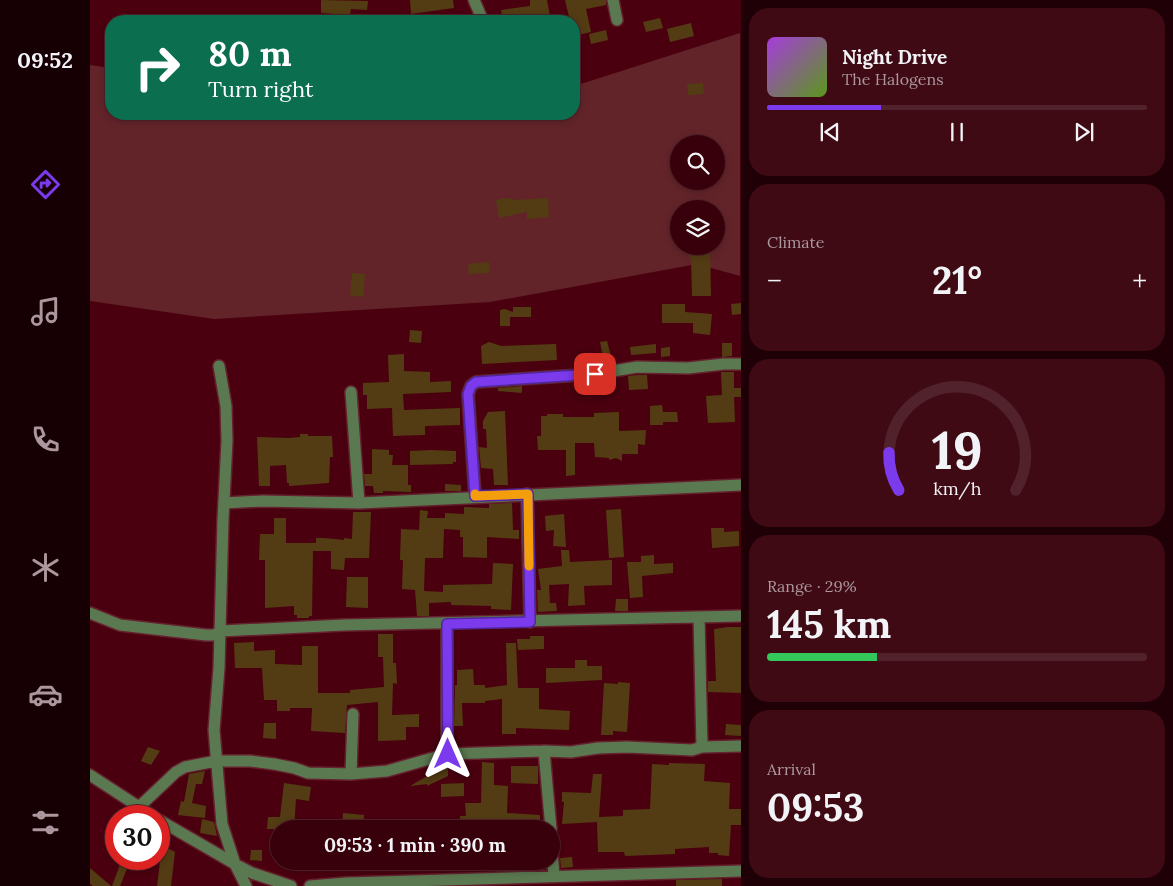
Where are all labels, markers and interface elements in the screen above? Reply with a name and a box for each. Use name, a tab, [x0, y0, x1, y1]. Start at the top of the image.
text: 80 m	[208, 31, 292, 76]
icon: right	[125, 35, 190, 100]
text: Night Drive	[842, 45, 947, 69]
text: 09:52	[17, 46, 73, 74]
text: The Halogens	[842, 69, 944, 89]
text: Turn right	[208, 75, 313, 103]
icon: previous	[816, 118, 844, 146]
icon: pause	[943, 118, 971, 146]
icon: next	[1070, 118, 1098, 146]
map controls	[670, 135, 725, 255]
button: search	[670, 135, 725, 190]
icon: directions	[28, 167, 63, 202]
button: layers	[670, 200, 725, 255]
text: Climate	[767, 232, 824, 252]
text: 21°	[932, 256, 982, 304]
text: −	[767, 263, 782, 299]
text: +	[1132, 263, 1147, 299]
icon: music	[28, 294, 63, 329]
pin	[574, 353, 616, 395]
icon: arrive	[581, 360, 609, 388]
text: 19	[931, 417, 983, 483]
icon: phone	[28, 422, 63, 457]
text: km/h	[933, 477, 981, 500]
icon: climate	[28, 550, 63, 585]
text: Range · 29%	[767, 576, 857, 596]
text: 145 km	[767, 600, 891, 648]
icon: car	[28, 677, 63, 712]
position arrow	[421, 727, 473, 779]
text: Arrival	[767, 759, 816, 779]
text: 09:53	[767, 783, 864, 831]
icon: filters	[28, 805, 63, 840]
speed limit sign: 30	[105, 805, 170, 870]
text: 09:53 · 1 min · 390 m	[324, 833, 506, 857]

